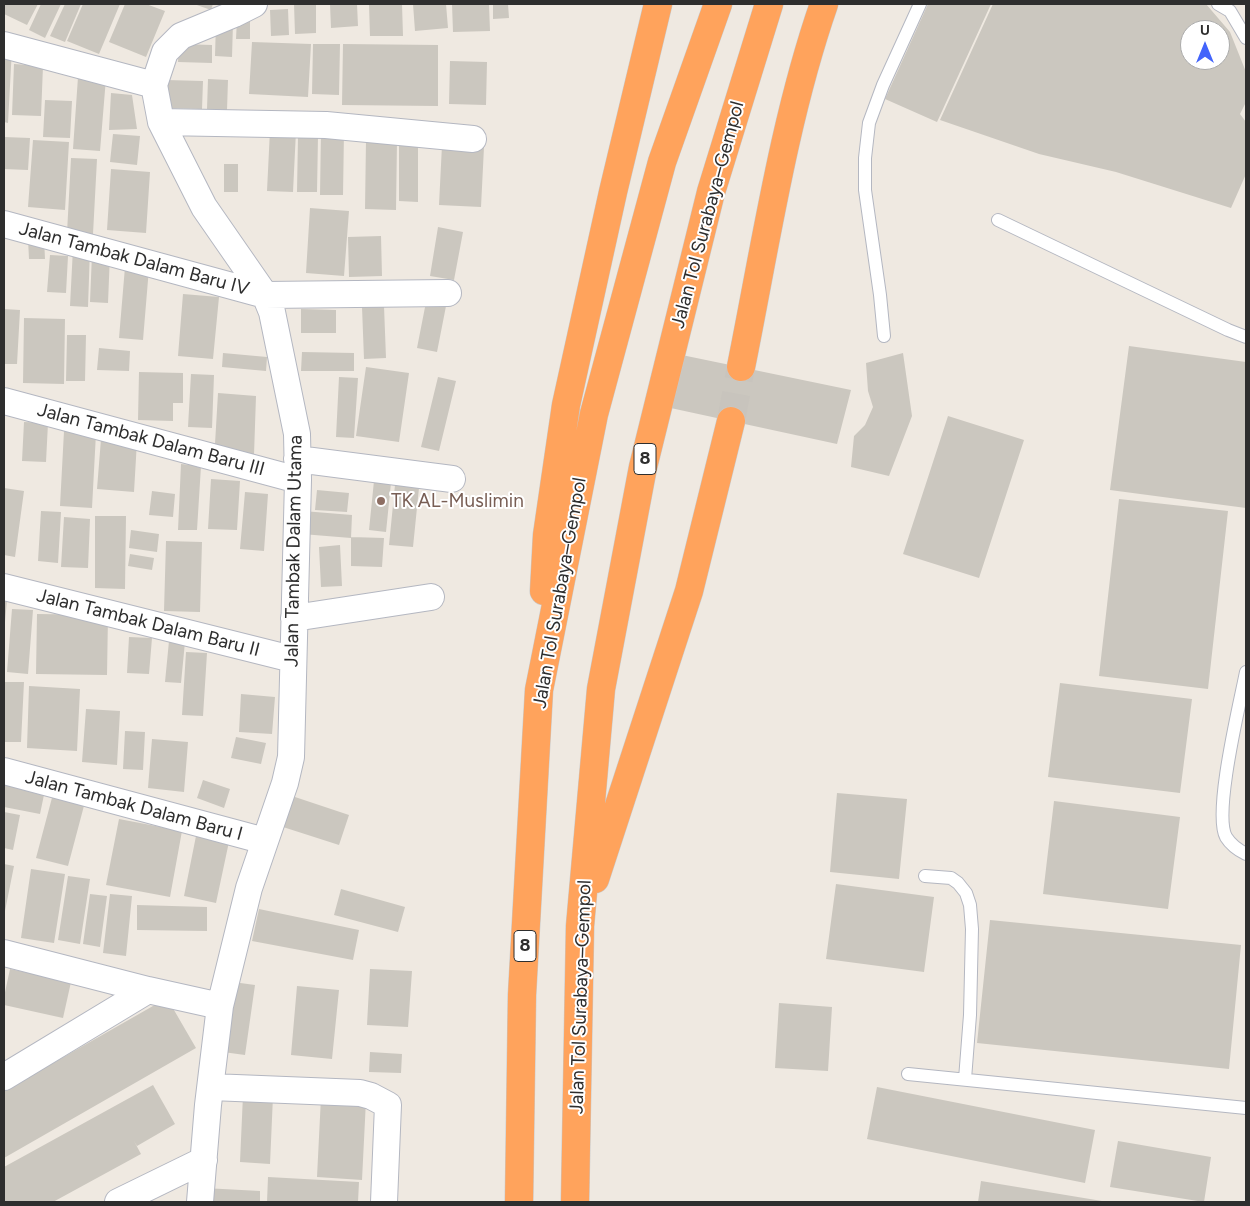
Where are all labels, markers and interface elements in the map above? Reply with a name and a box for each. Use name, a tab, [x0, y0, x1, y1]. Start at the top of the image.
north arrow	[1180, 20, 1230, 70]
text: U	[1200, 22, 1210, 39]
street label: Jalan Tol Surabaya–Gempol	[667, 99, 749, 331]
street label: Jalan Tambak Dalam Baru IV	[16, 217, 252, 301]
street label: Jalan Tambak Dalam Baru III	[35, 399, 267, 481]
street label: Jalan Tambak Dalam Utama	[281, 435, 307, 667]
road number: 8	[634, 444, 656, 474]
street label: Jalan Tol Surabaya–Gempol	[528, 476, 592, 710]
place label: TK AL-Muslimin	[391, 490, 524, 512]
marker: TK AL-Muslimin	[375, 495, 387, 507]
street label: Jalan Tambak Dalam Baru II	[34, 584, 262, 662]
street label: Jalan Tambak Dalam Baru I	[23, 766, 245, 846]
street label: Jalan Tol Surabaya–Gempol	[566, 880, 596, 1114]
road number: 8	[514, 930, 536, 961]

